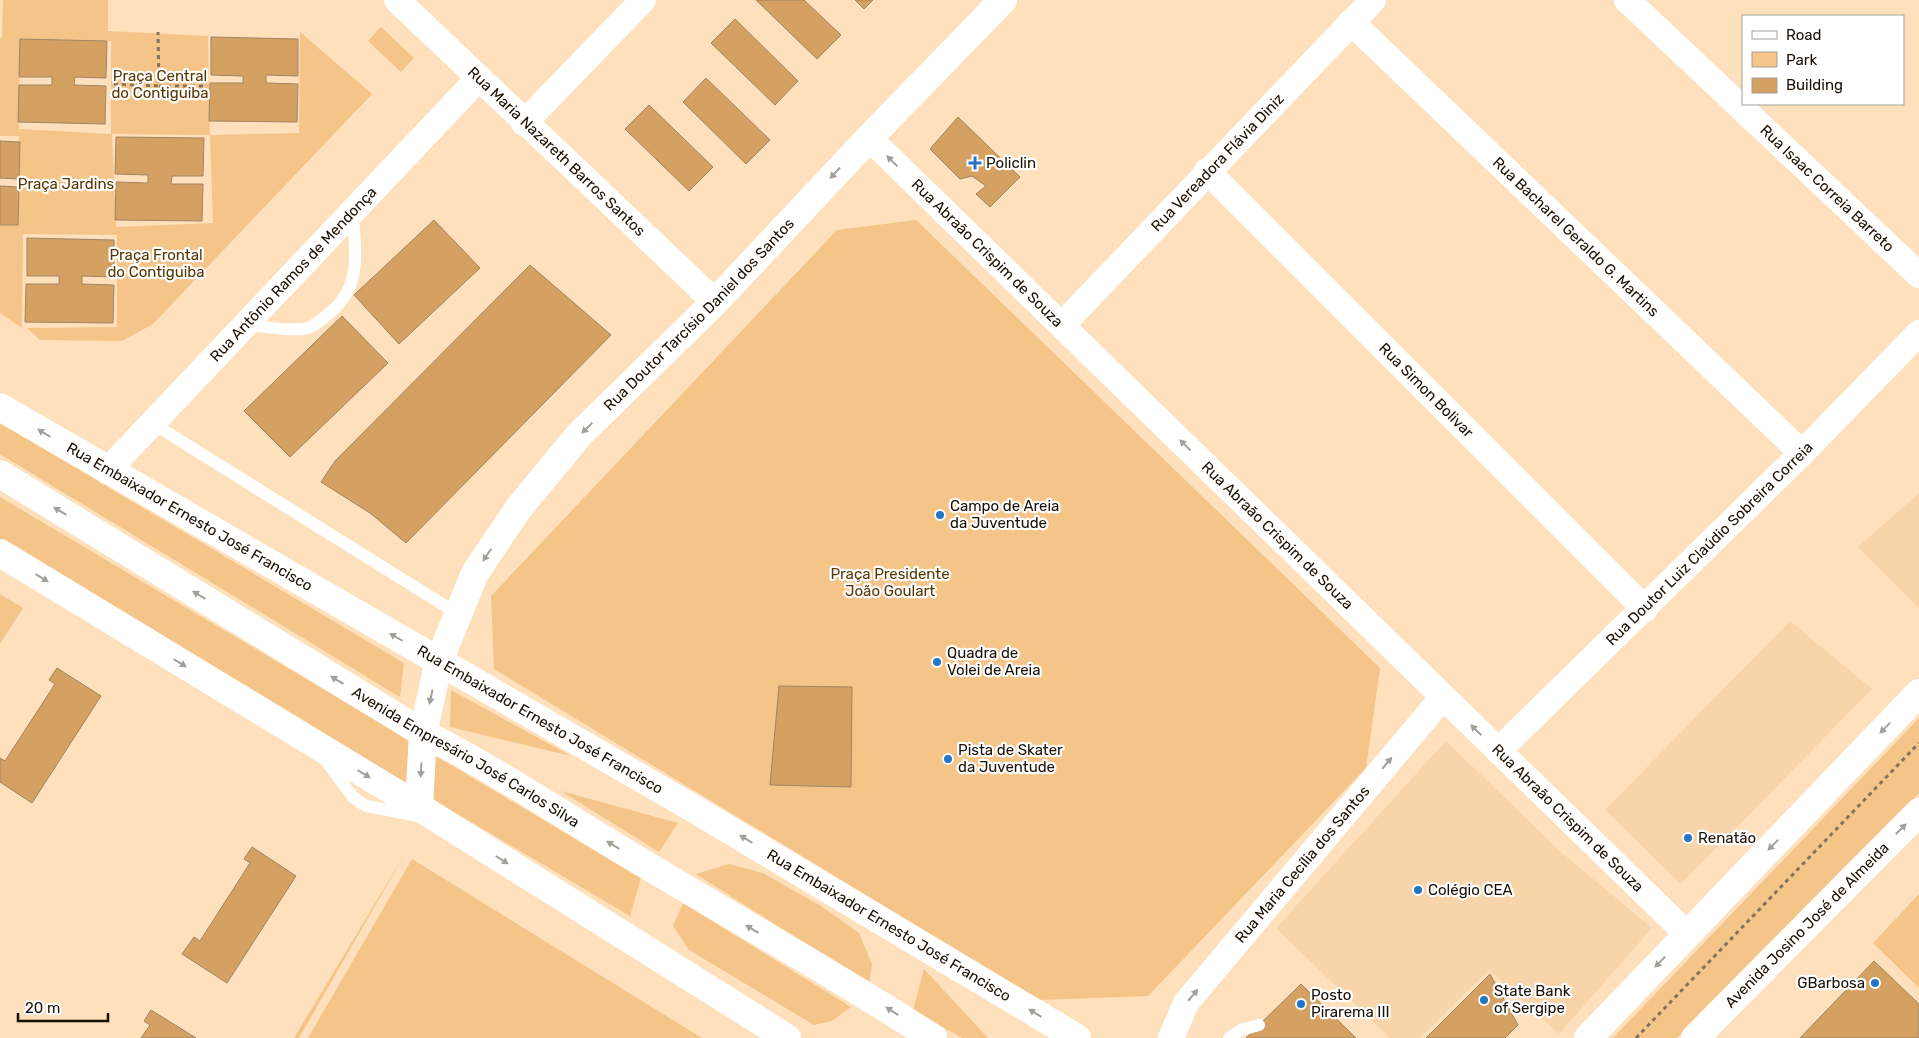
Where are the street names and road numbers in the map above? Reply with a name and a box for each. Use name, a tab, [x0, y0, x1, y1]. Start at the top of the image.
street label: Rua Maria Nazareth Barros Santos	[464, 63, 649, 240]
street label: Rua Vereadora Flávia Diniz	[1147, 89, 1288, 235]
street label: Rua Isaac Correia Barreto	[1756, 121, 1898, 256]
street label: Rua Bacharel Geraldo G. Martins	[1489, 153, 1663, 321]
street label: Rua Abraão Crispim de Souza	[908, 175, 1067, 331]
street label: Rua Antônio Ramos de Mendonça	[206, 183, 380, 365]
street label: Rua Doutor Tarcísio Daniel dos Santos	[600, 214, 798, 415]
street label: Rua Simon Bolivar	[1375, 339, 1478, 442]
street label: Rua Doutor Luiz Claúdio Sobreira Correia	[1602, 438, 1817, 649]
street label: Rua Embaixador Ernesto José Francisco	[63, 439, 316, 595]
street label: Rua Abraão Crispim de Souza	[1198, 458, 1357, 613]
street label: Rua Embaixador Ernesto José Francisco	[414, 641, 666, 798]
street label: Avenida Empresário José Carlos Silva	[349, 683, 583, 831]
street label: Rua Abraão Crispim de Souza	[1488, 740, 1647, 896]
street label: Rua Maria Cecília dos Santos	[1231, 782, 1374, 947]
street label: Avenida Josino José de Almeida	[1721, 839, 1893, 1011]
street label: Rua Embaixador Ernesto José Francisco	[764, 846, 1014, 1005]

